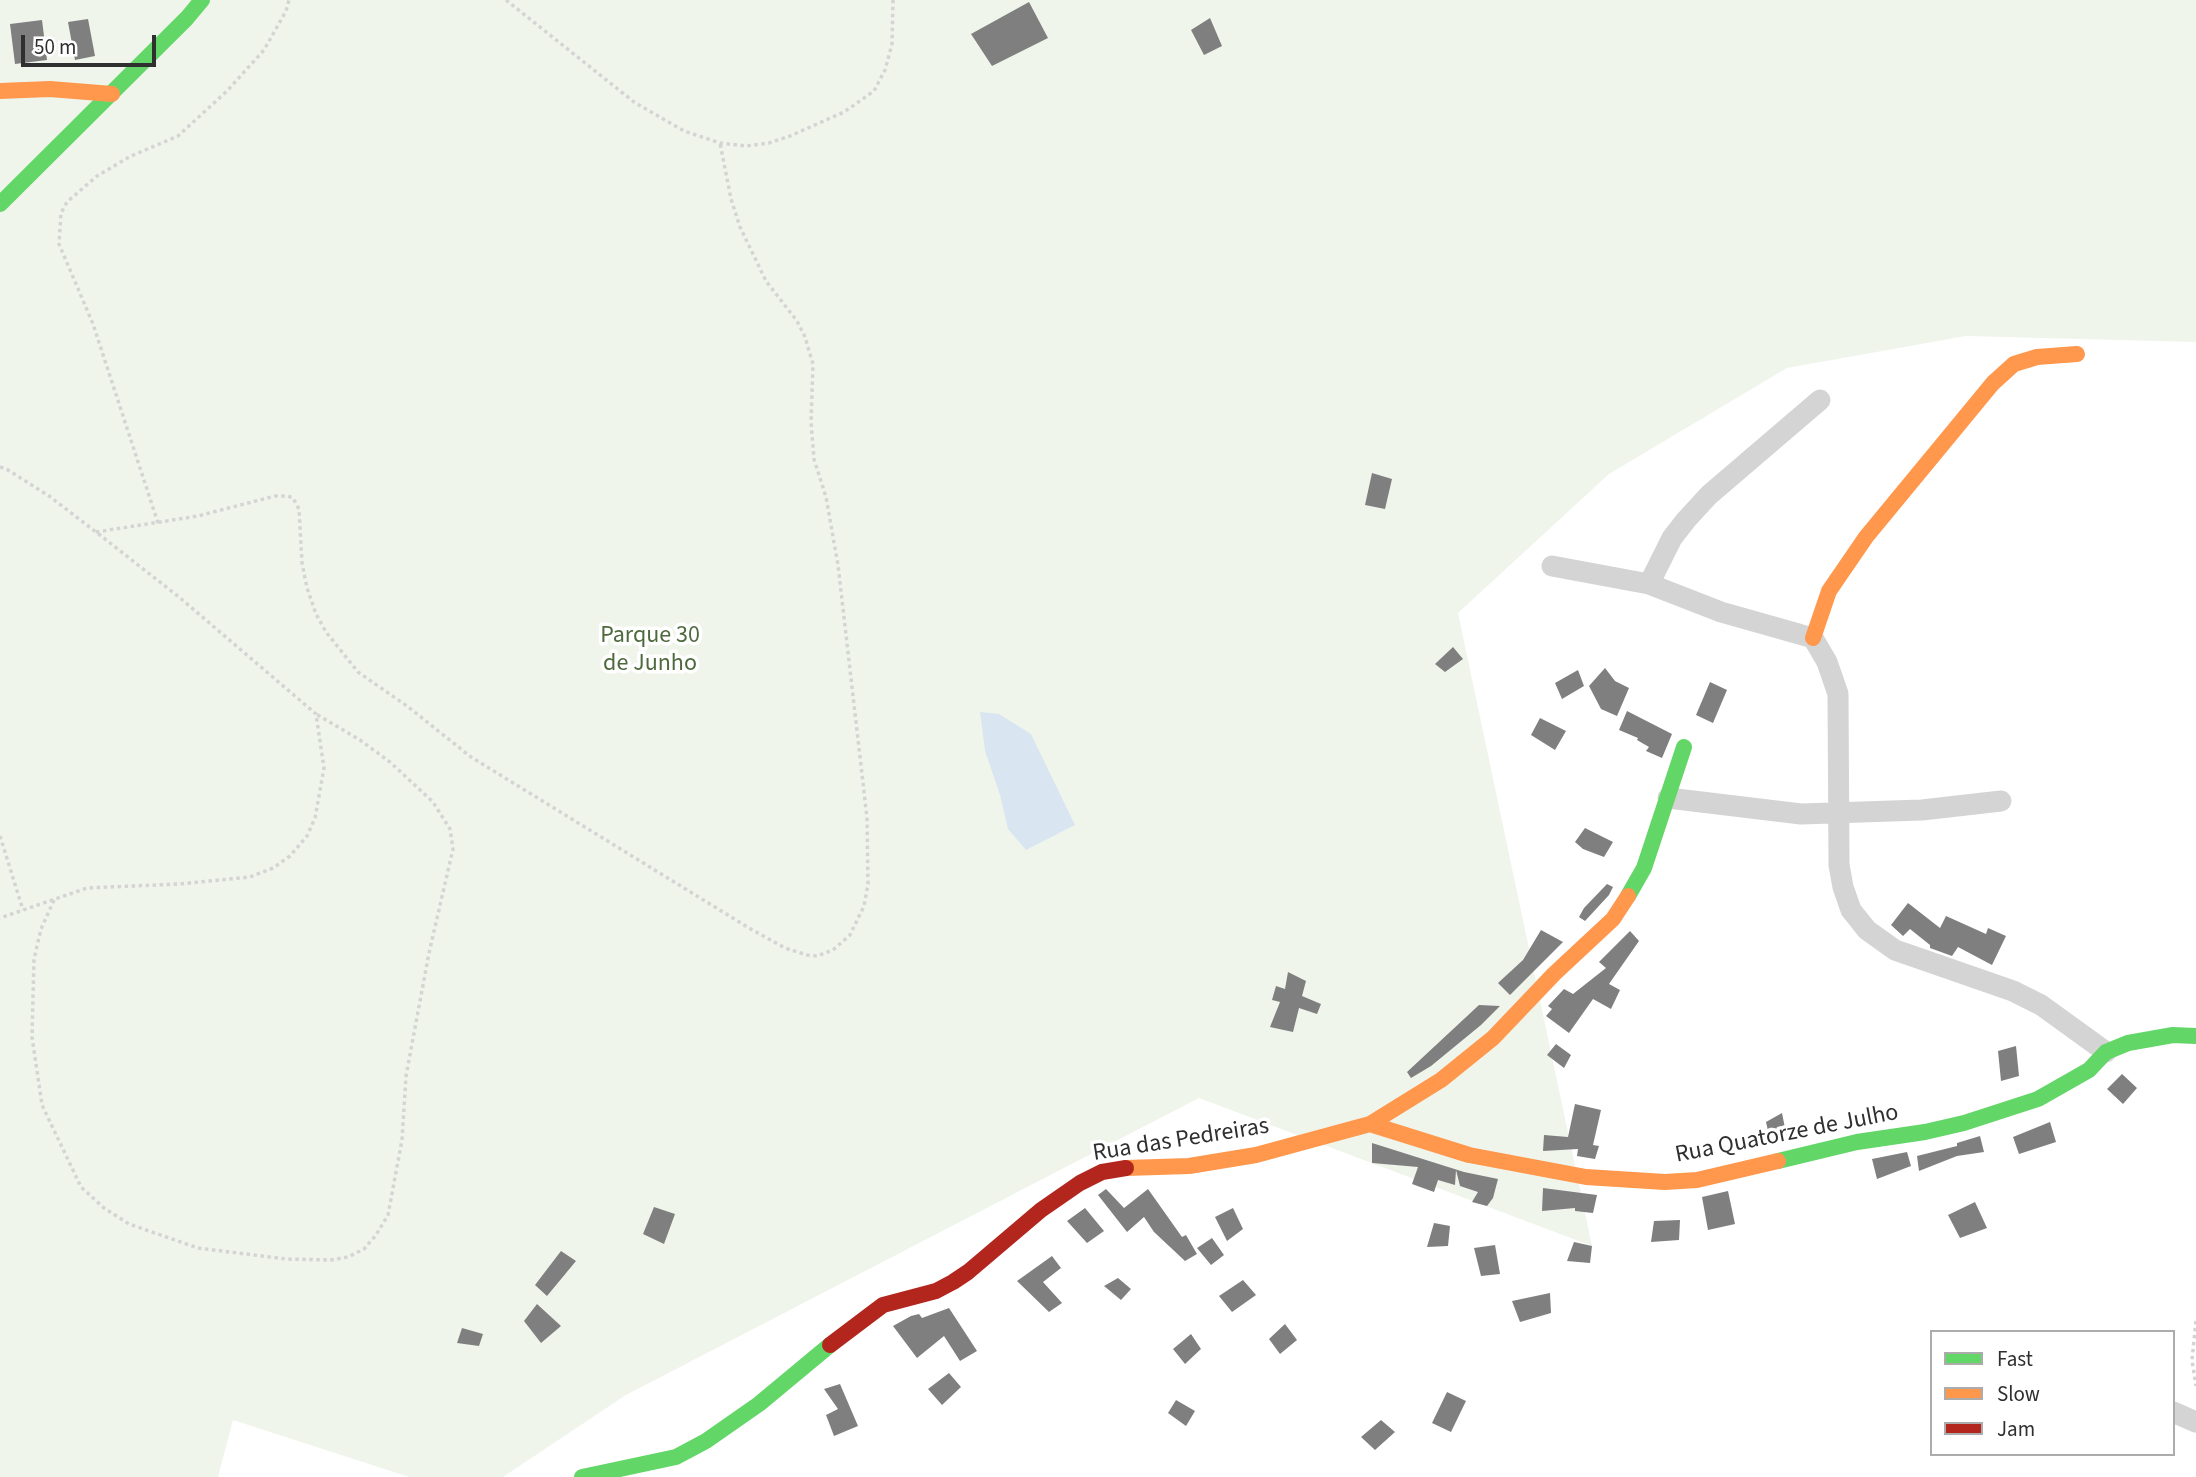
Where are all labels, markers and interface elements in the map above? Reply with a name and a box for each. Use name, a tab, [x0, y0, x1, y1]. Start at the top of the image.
scale bar	[24, 21, 159, 65]
text: 50 m	[34, 32, 76, 62]
park label: Parque 30 de Junho	[600, 623, 700, 679]
street label: Rua Quatorze de Julho	[1673, 1099, 1901, 1171]
street label: Rua das Pedreiras	[1091, 1113, 1271, 1169]
legend	[1930, 1330, 2175, 1456]
text: Fast	[1997, 1344, 2033, 1374]
text: Slow	[1997, 1379, 2040, 1409]
text: Jam	[1997, 1414, 2035, 1444]

